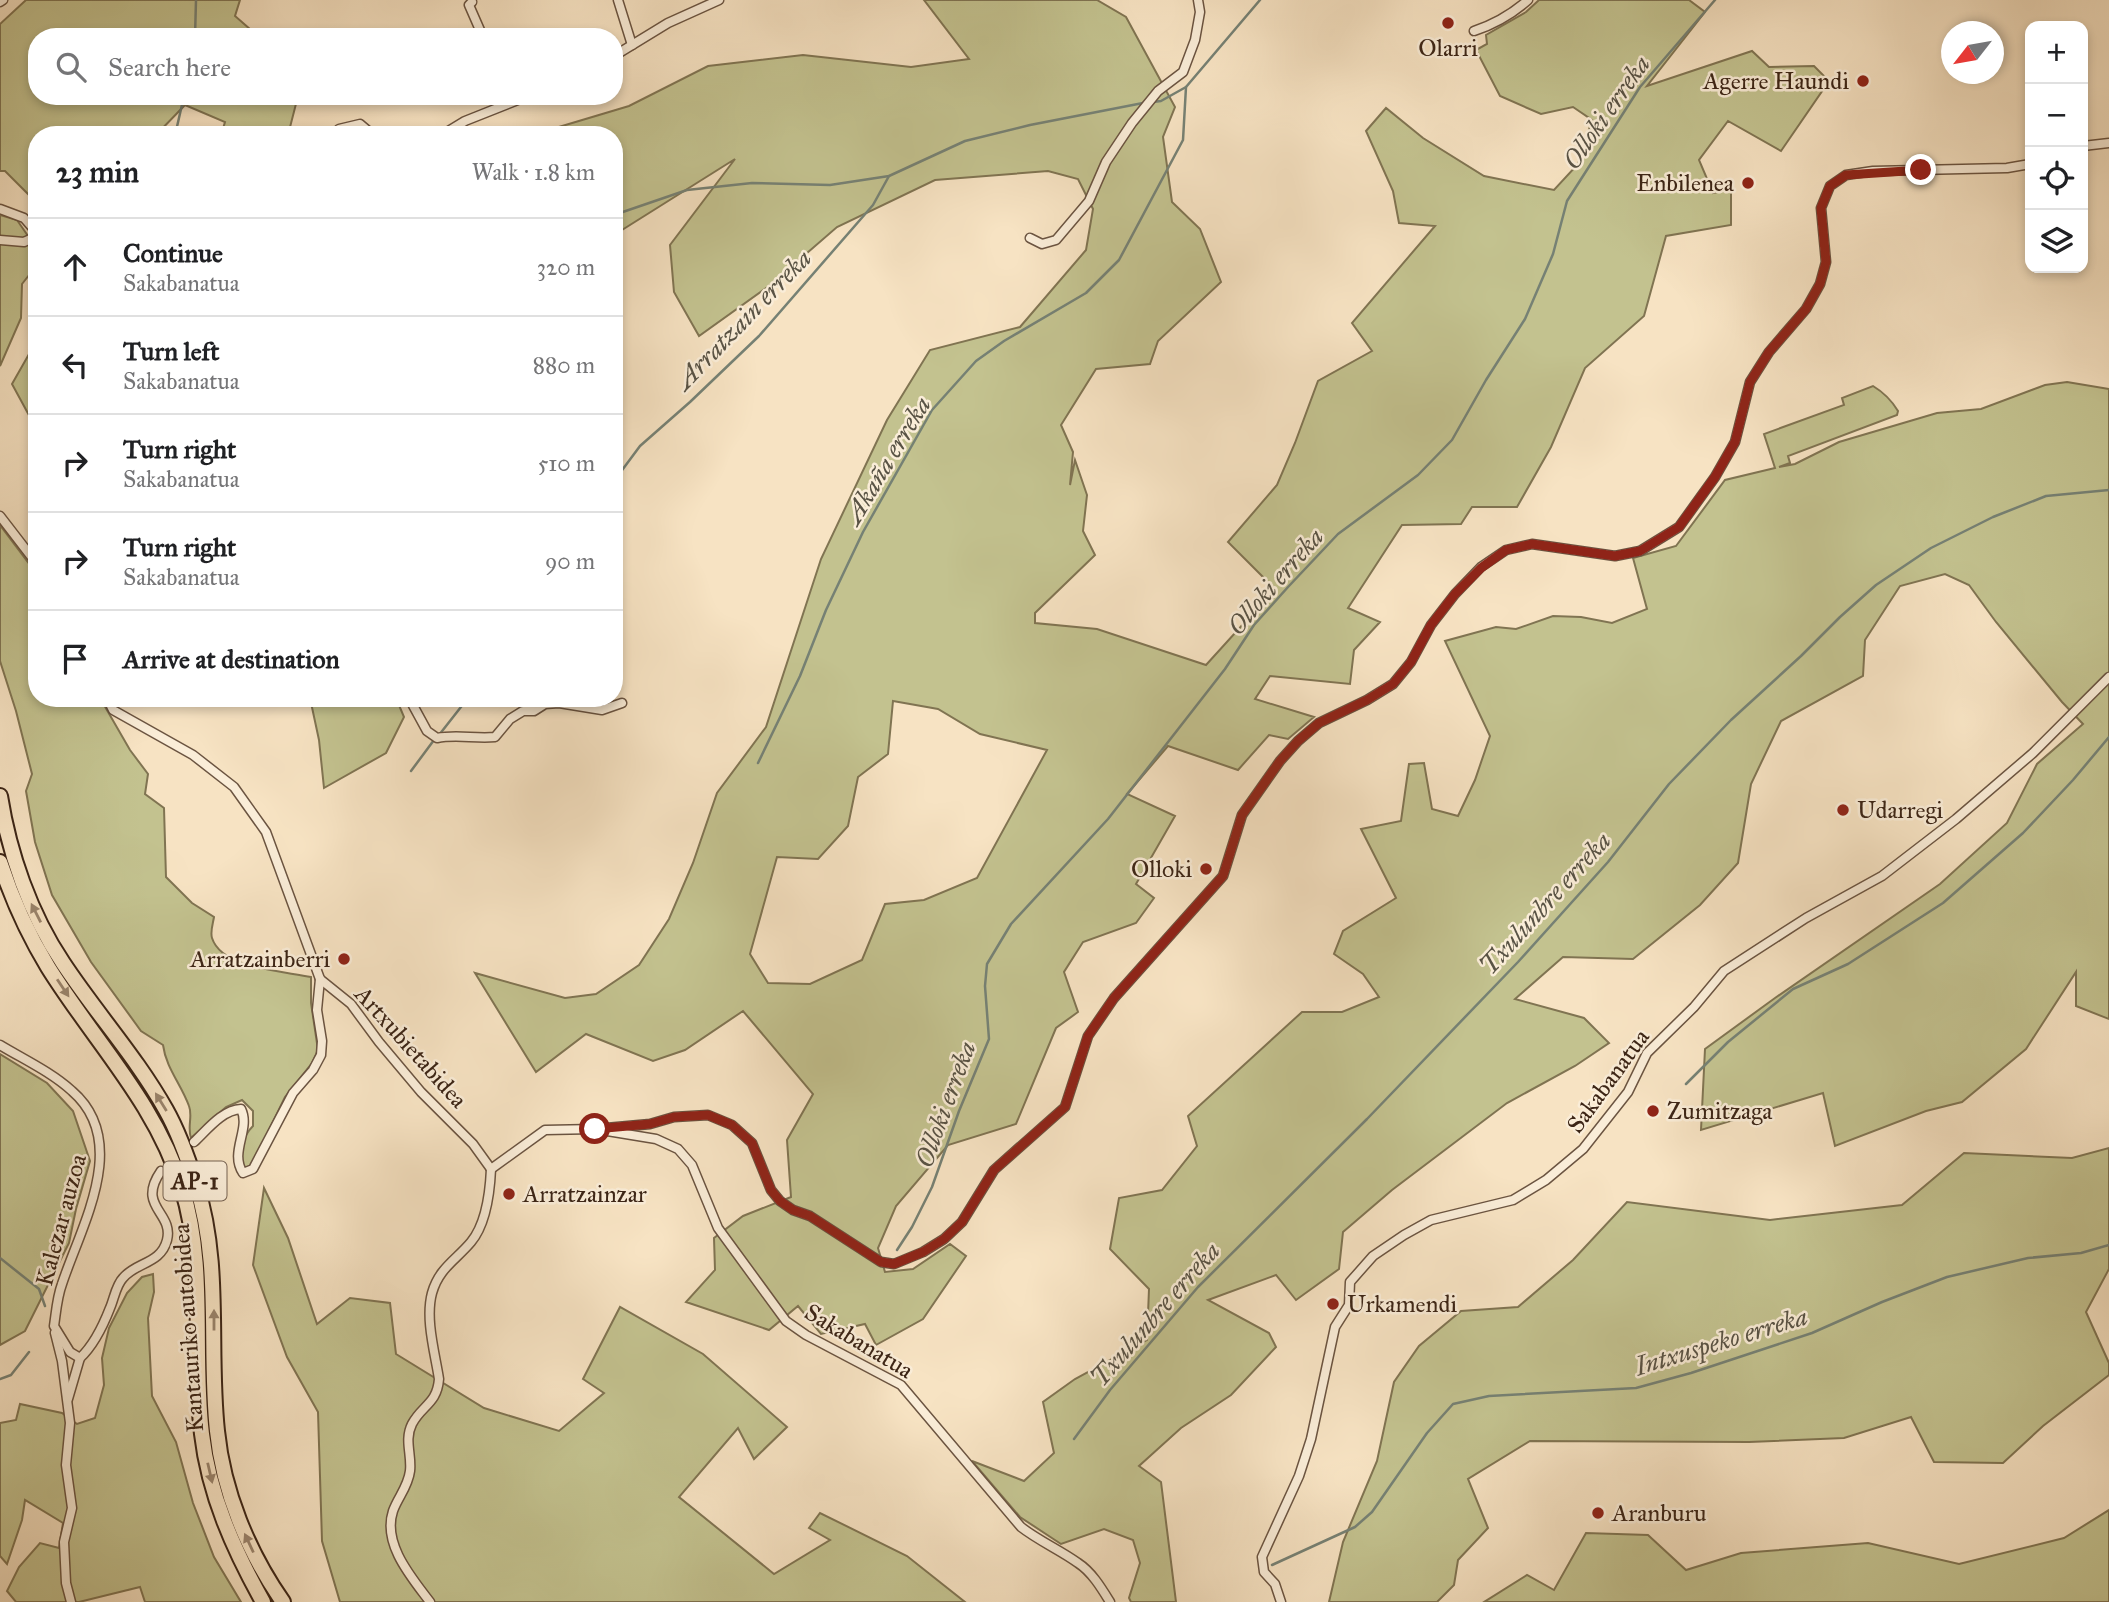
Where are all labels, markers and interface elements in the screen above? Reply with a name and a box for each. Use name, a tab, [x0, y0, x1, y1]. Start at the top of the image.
marker: Olarri	[1440, 15, 1456, 31]
north arrow	[1941, 21, 2004, 84]
map controls	[2025, 21, 2088, 273]
button: +	[2025, 21, 2088, 84]
search box	[28, 28, 623, 105]
place label: Olarri	[1418, 33, 1478, 63]
icon: search	[52, 48, 90, 86]
water label: Olloki erreka	[1555, 49, 1657, 175]
text: Search here	[108, 51, 231, 83]
place label: Agerre Haundi	[1702, 66, 1849, 96]
marker: Agerre Haundi	[1855, 73, 1871, 89]
button: −	[2025, 84, 2088, 147]
button: locate	[2025, 147, 2088, 210]
text: 23 min	[56, 154, 139, 190]
route end	[1905, 154, 1936, 185]
text: Walk · 1.8 km	[472, 158, 595, 186]
place label: Enbilenea	[1636, 168, 1735, 198]
marker: Enbilenea	[1740, 175, 1756, 191]
button: layers	[2025, 210, 2088, 273]
text: Continue	[123, 237, 223, 269]
water label: Arratzain erreka	[666, 242, 818, 398]
icon: ahead	[56, 248, 94, 286]
text: 320 m	[537, 253, 595, 281]
text: Sakabanatua	[123, 269, 239, 297]
text: Turn left	[123, 335, 219, 367]
icon: left	[56, 346, 94, 384]
text: 880 m	[533, 351, 595, 379]
text: Sakabanatua	[123, 367, 239, 395]
water label: Akaña erreka	[835, 390, 938, 532]
text: Turn right	[123, 433, 236, 465]
icon: right	[56, 444, 94, 482]
text: 510 m	[538, 449, 595, 477]
text: Sakabanatua	[123, 465, 239, 493]
water label: Olloki erreka	[1220, 521, 1330, 641]
text: Turn right	[123, 531, 236, 563]
icon: right	[56, 542, 94, 580]
text: 90 m	[545, 547, 595, 575]
text: Sakabanatua	[123, 563, 239, 591]
icon: arrive	[56, 640, 94, 678]
text: Arrive at destination	[123, 643, 340, 675]
place label: Udarregi	[1857, 795, 1944, 825]
marker: Udarregi	[1835, 802, 1851, 818]
water label: Txulunbre erreka	[1472, 825, 1618, 981]
place label: Olloki	[1131, 854, 1192, 884]
marker: Olloki	[1198, 861, 1214, 877]
one-way arrow	[30, 903, 41, 923]
place label: Arratzainberri	[189, 944, 330, 974]
marker: Arratzainberri	[336, 951, 352, 967]
one-way arrow	[56, 978, 69, 998]
street label: Artxubietabidea	[348, 979, 474, 1115]
street label: Sakabanatua	[1560, 1022, 1656, 1139]
water label: Olloki erreka	[907, 1037, 983, 1171]
one-way arrow	[154, 1093, 167, 1112]
place label: Zumitzaga	[1667, 1096, 1773, 1126]
marker: Zumitzaga	[1645, 1103, 1661, 1119]
route start	[579, 1113, 610, 1144]
street label: Kalezar auzoa	[29, 1150, 93, 1289]
road number: AP-1	[164, 1162, 227, 1200]
place label: Arratzainzar	[522, 1179, 647, 1209]
marker: Arratzainzar	[501, 1186, 517, 1202]
street label: Kantauriko autobidea	[166, 1222, 210, 1433]
water label: Txulunbre erreka	[1083, 1235, 1227, 1393]
place label: Urkamendi	[1347, 1289, 1458, 1319]
marker: Urkamendi	[1325, 1296, 1341, 1312]
street label: Sakabanatua	[799, 1297, 920, 1386]
water label: Intxuspeko erreka	[1630, 1300, 1811, 1384]
one-way arrow	[208, 1309, 220, 1331]
one-way arrow	[205, 1462, 216, 1484]
place label: Aranburu	[1611, 1498, 1707, 1528]
marker: Aranburu	[1590, 1505, 1606, 1521]
one-way arrow	[243, 1533, 255, 1553]

